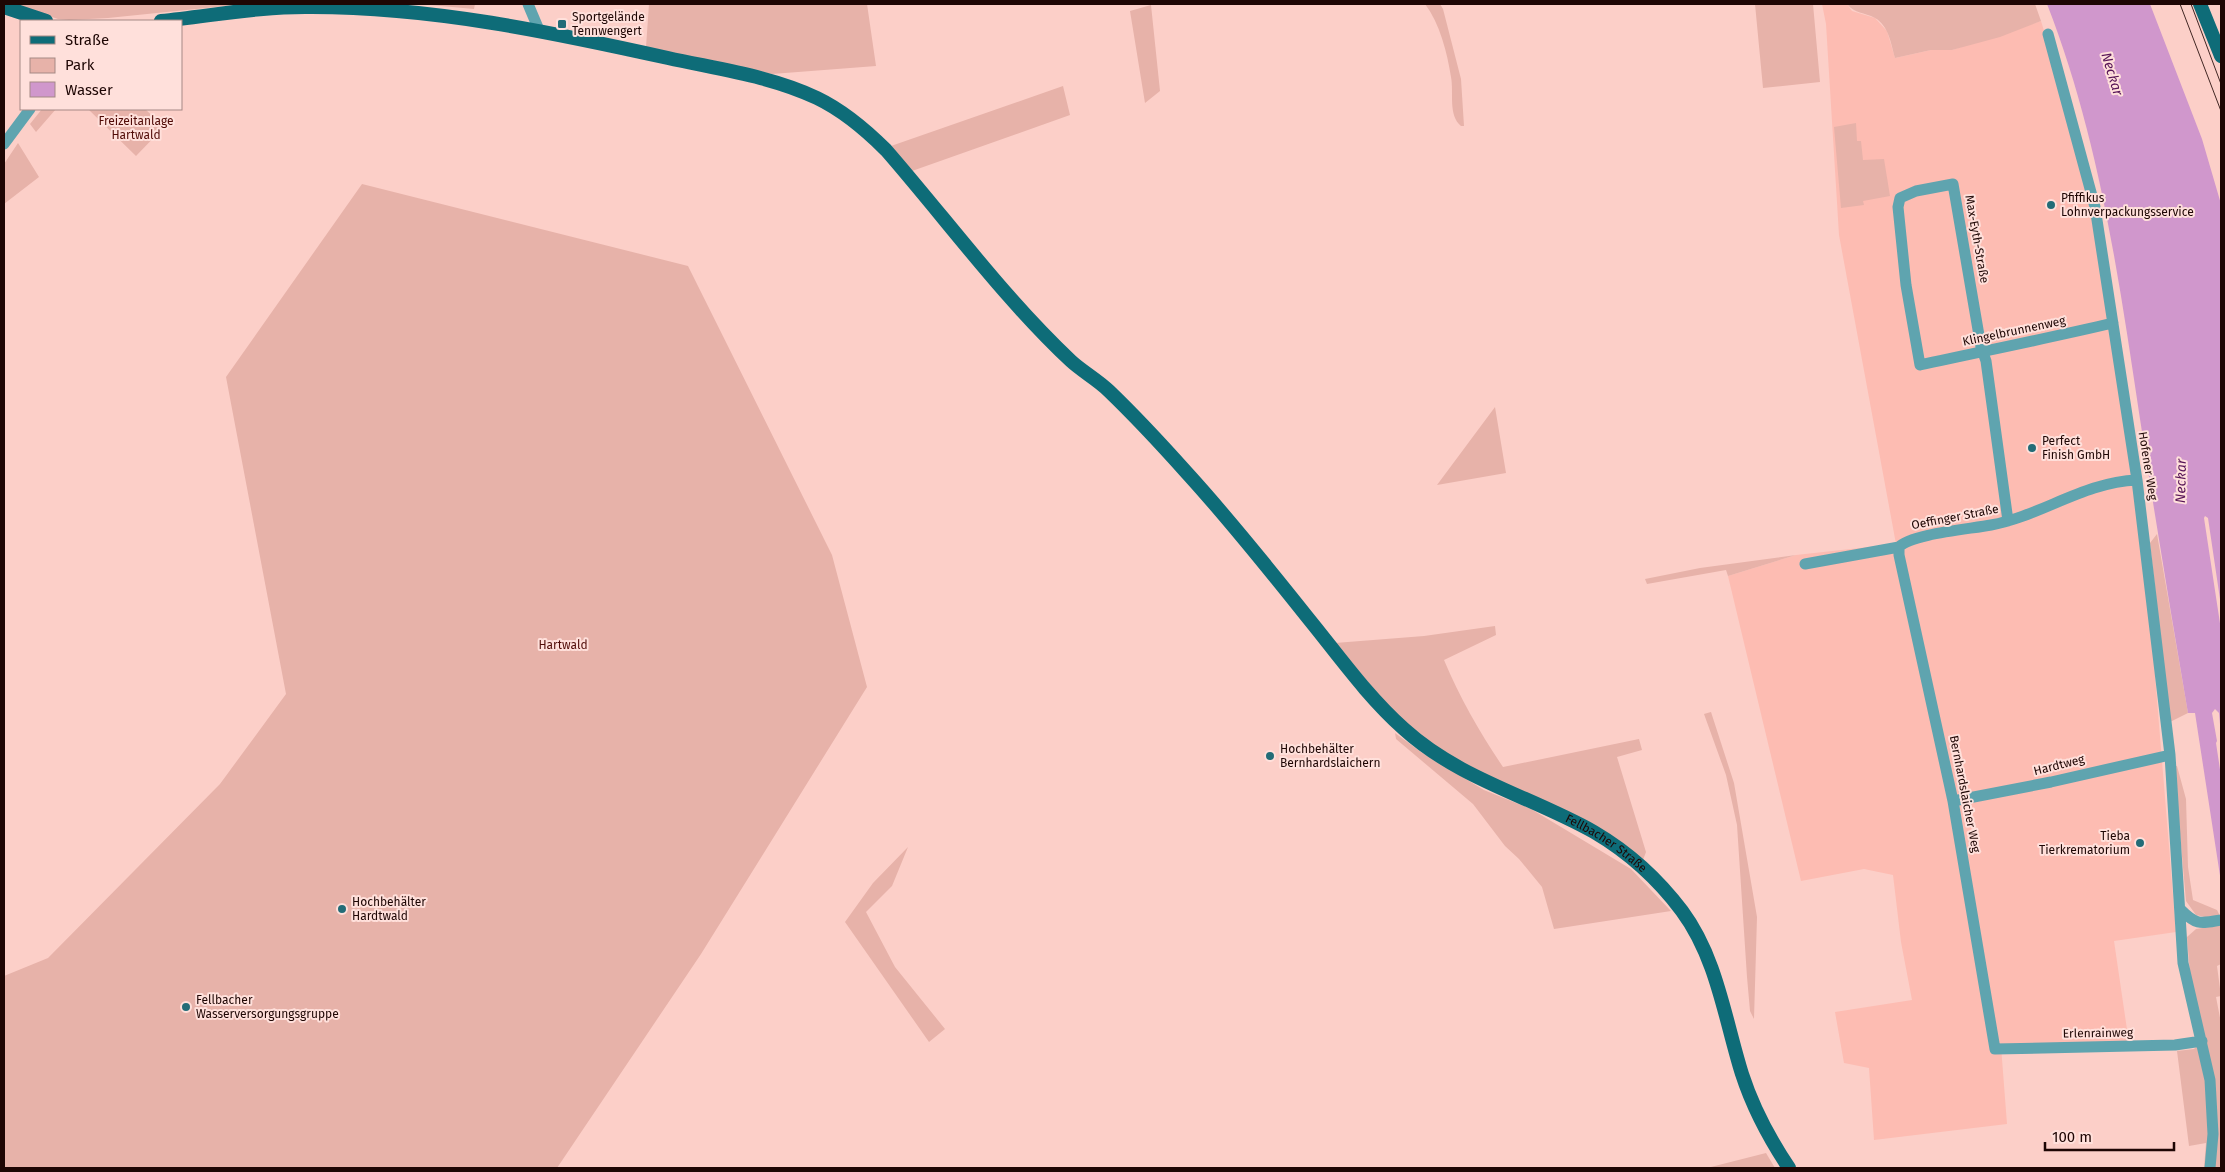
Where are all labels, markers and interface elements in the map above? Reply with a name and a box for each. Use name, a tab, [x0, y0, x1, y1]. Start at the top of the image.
place label: Sportgelände Tennwengert	[572, 10, 645, 38]
marker: Sportgelände Tennwengert	[556, 18, 568, 30]
legend	[20, 20, 182, 110]
text: Straße	[65, 31, 109, 49]
water label: Neckar	[2097, 50, 2127, 98]
text: Park	[65, 56, 95, 74]
text: Wasser	[65, 81, 113, 99]
park label: Freizeitanlage Hartwald	[98, 114, 174, 142]
place label: Pfiffikus Lohnverpackungsservice	[2061, 191, 2194, 219]
street label: Max-Eyth-Straße	[1962, 194, 1992, 284]
marker: Pfiffikus Lohnverpackungsservice	[2045, 199, 2057, 211]
street label: Klingelbrunnenweg	[1961, 313, 2067, 349]
street label: Hofener Weg	[2136, 431, 2160, 502]
place label: Perfect Finish GmbH	[2042, 434, 2110, 462]
marker: Perfect Finish GmbH	[2026, 442, 2038, 454]
water label: Neckar	[2172, 458, 2190, 503]
street label: Oeffinger Straße	[1910, 502, 2000, 532]
park label: Hartwald	[538, 638, 588, 652]
street label: Bernhardslaicher Weg	[1947, 734, 1983, 855]
place label: Hochbehälter Bernhardslaichern	[1280, 742, 1380, 770]
marker: Hochbehälter Bernhardslaichern	[1264, 750, 1276, 762]
street label: Hardtweg	[2032, 752, 2087, 778]
street label: Fellbacher Straße	[1563, 811, 1650, 875]
place label: Tieba Tierkrematorium	[2039, 829, 2130, 857]
marker: Tieba Tierkrematorium	[2134, 837, 2146, 849]
place label: Hochbehälter Hardtwald	[352, 895, 426, 923]
marker: Hochbehälter Hardtwald	[336, 903, 348, 915]
place label: Fellbacher Wasserversorgungsgruppe	[196, 993, 339, 1021]
marker: Fellbacher Wasserversorgungsgruppe	[180, 1001, 192, 1013]
street label: Erlenrainweg	[2063, 1025, 2134, 1041]
scale bar	[2045, 1120, 2174, 1152]
text: 100 m	[2052, 1128, 2092, 1146]

